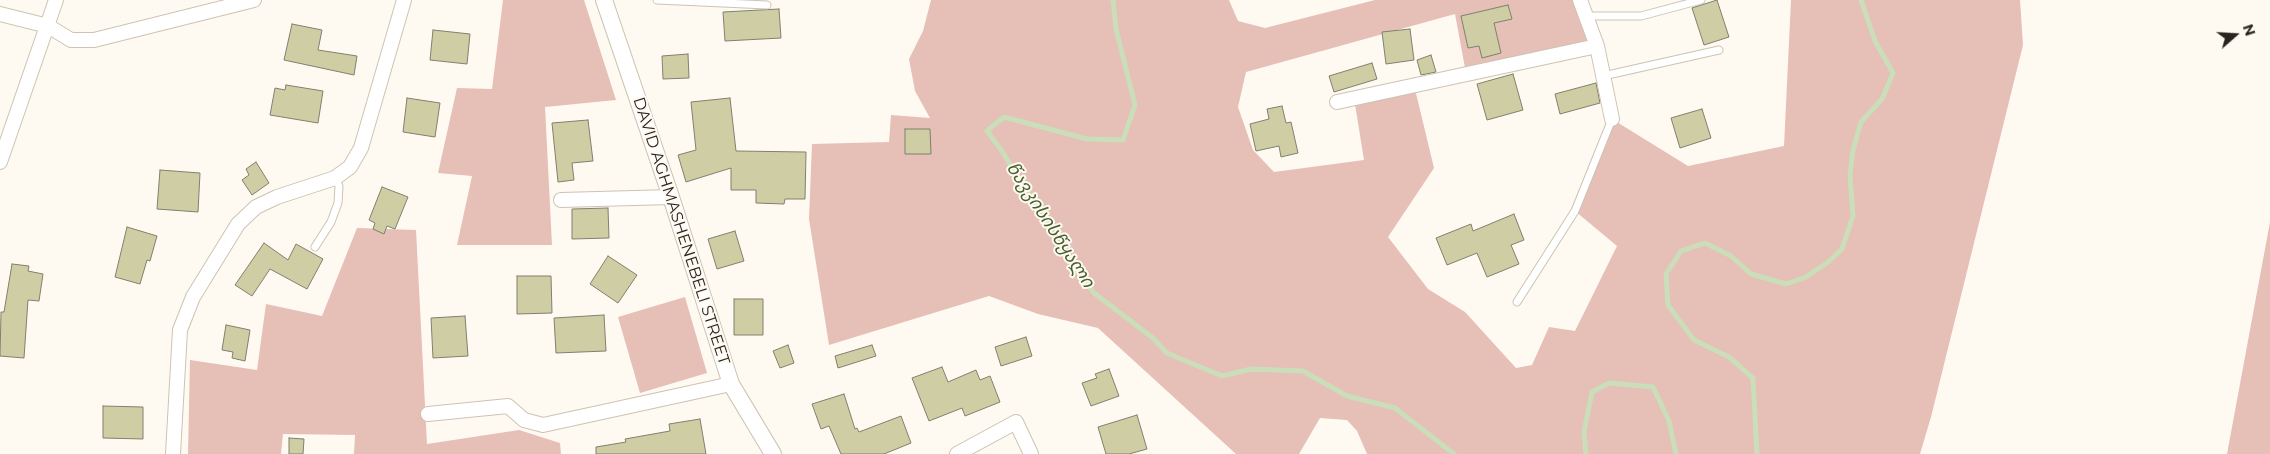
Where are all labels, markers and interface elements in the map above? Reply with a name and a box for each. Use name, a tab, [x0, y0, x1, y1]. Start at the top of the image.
north arrow	[2210, 10, 2260, 60]
text: N	[2239, 22, 2260, 38]
street label: DAVID AGHMASHENEBELI STREET	[629, 95, 733, 367]
water label: წავკისისწყალი	[1001, 158, 1099, 292]

